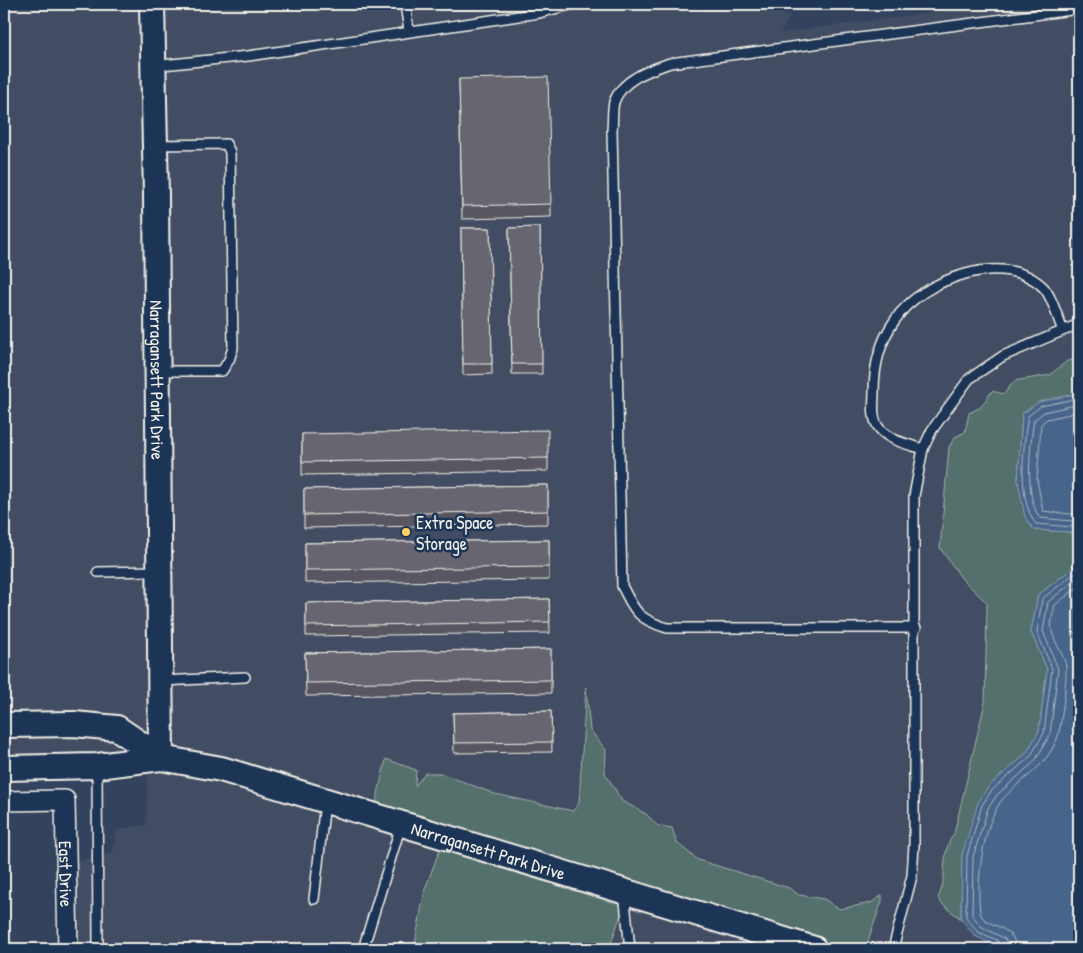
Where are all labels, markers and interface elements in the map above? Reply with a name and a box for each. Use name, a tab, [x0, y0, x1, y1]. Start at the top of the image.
street label: Narragansett Park Drive	[144, 300, 171, 460]
place label: Extra Space Storage	[416, 510, 494, 556]
marker: Extra Space Storage	[400, 526, 412, 538]
street label: Narragansett Park Drive	[408, 815, 568, 885]
street label: East Drive	[53, 841, 80, 907]

